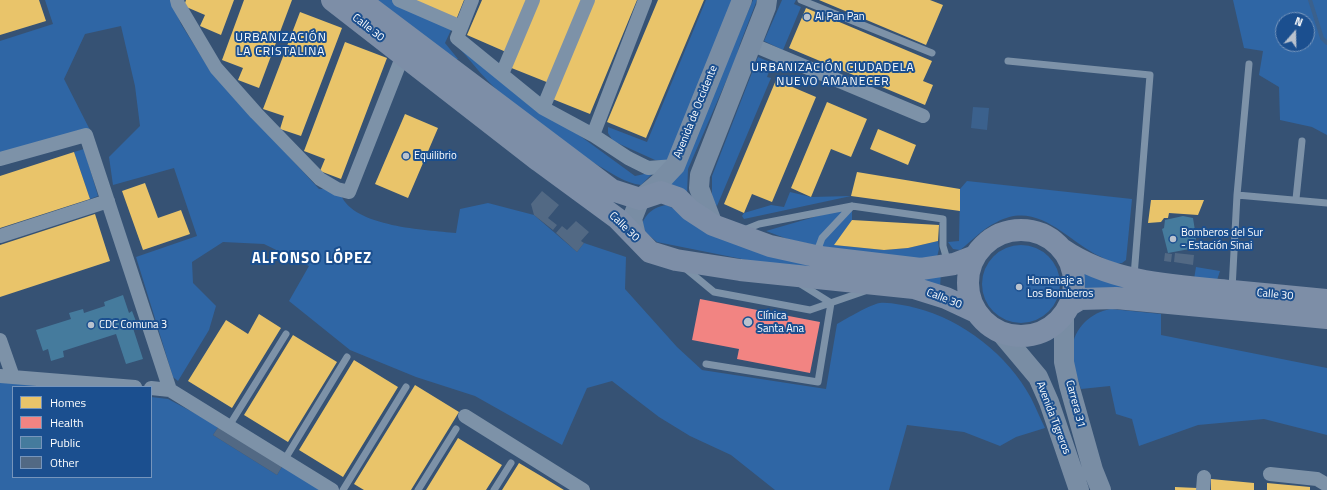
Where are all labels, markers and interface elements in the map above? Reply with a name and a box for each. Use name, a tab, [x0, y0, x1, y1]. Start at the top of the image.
place label: Al Pan Pan	[815, 10, 865, 24]
street label: Calle 30	[349, 11, 387, 45]
marker: Al Pan Pan	[802, 12, 812, 22]
north arrow	[1275, 12, 1315, 52]
text: N	[1292, 13, 1305, 30]
district label: URBANIZACIÓN LA CRISTALINA	[235, 31, 327, 59]
district label: URBANIZACIÓN CIUDADELA NUEVO AMANECER	[751, 61, 915, 89]
street label: Avenida de Occidente	[671, 64, 721, 160]
place label: Equilibrio	[414, 149, 457, 163]
marker: Equilibrio	[401, 151, 411, 161]
street label: Calle 30	[606, 209, 642, 245]
place label: Bomberos del Sur - Estación Sinai	[1181, 226, 1263, 252]
marker: Bomberos del Sur - Estación Sinai	[1168, 234, 1178, 244]
district label: ALFONSO LÓPEZ	[252, 250, 372, 268]
place label: Homenaje a Los Bomberos	[1027, 274, 1093, 300]
marker: Homenaje a Los Bomberos	[1014, 282, 1024, 292]
street label: Calle 30	[924, 286, 964, 312]
street label: Calle 30	[1256, 287, 1294, 303]
place label: Clínica Santa Ana	[757, 309, 804, 335]
marker: Clínica Santa Ana	[742, 316, 754, 328]
place label: CDC Comuna 3	[99, 318, 167, 332]
marker: CDC Comuna 3	[86, 320, 96, 330]
street label: Carrera 31	[1062, 379, 1088, 429]
street label: Avenida Tigreros	[1033, 380, 1073, 456]
legend	[12, 386, 152, 478]
text: Homes	[50, 393, 86, 412]
text: Health	[50, 413, 84, 432]
text: Public	[50, 433, 80, 452]
text: Other	[50, 453, 79, 472]

